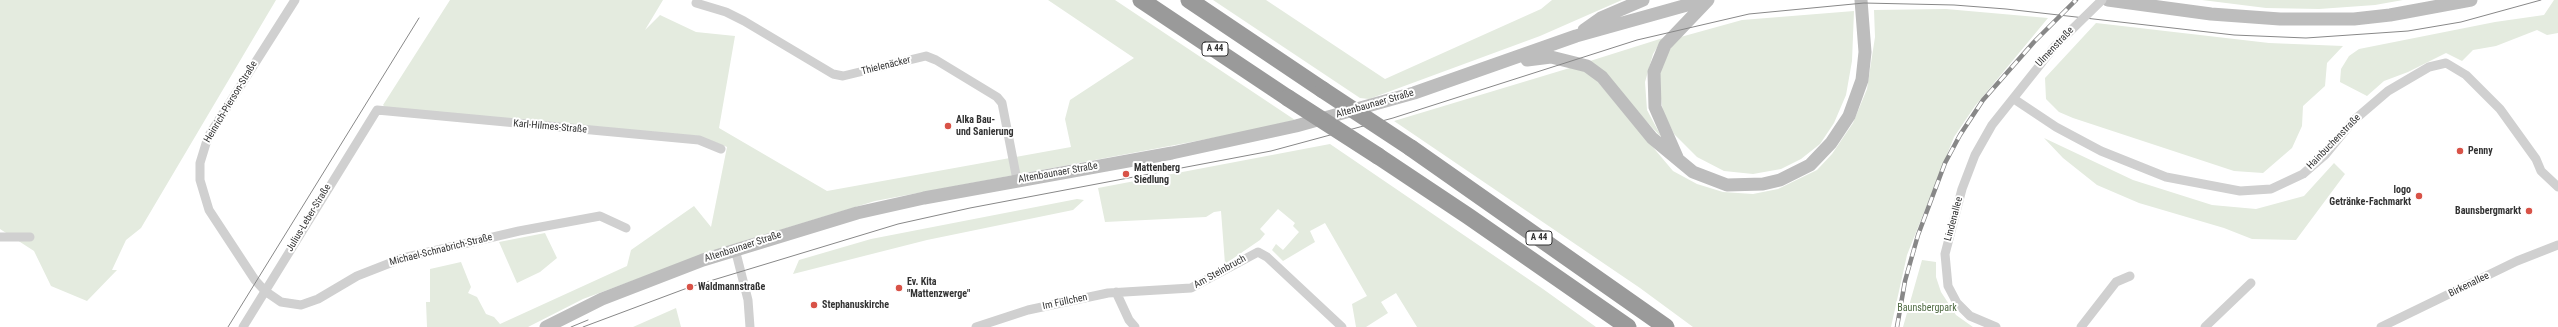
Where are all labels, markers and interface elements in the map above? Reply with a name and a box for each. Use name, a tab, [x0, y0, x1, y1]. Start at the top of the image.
street label: Ulmenstraße	[2034, 25, 2076, 69]
road number: A 44	[1202, 42, 1228, 56]
street label: Thielenäcker	[860, 54, 912, 78]
street label: Heinrich-Pierson-Straße	[202, 59, 260, 145]
street label: Altenbaunaer Straße	[1335, 87, 1415, 121]
street label: Hainbuchenstraße	[2305, 112, 2363, 172]
place label: Alka Bau- und Sanierung	[956, 114, 1014, 138]
street label: Karl-Hilmes-Straße	[513, 118, 587, 136]
marker: Alka Bau- und Sanierung	[943, 121, 953, 131]
place label: Penny	[2468, 145, 2493, 157]
marker: Penny	[2455, 146, 2465, 156]
street label: Altenbaunaer Straße	[1017, 160, 1099, 186]
place label: Mattenberg Siedlung	[1134, 162, 1180, 186]
marker: Mattenberg Siedlung	[1121, 169, 1131, 179]
street label: Julius-Leber-Straße	[284, 182, 334, 254]
place label: logo Getränke-Fachmarkt	[2329, 184, 2411, 208]
marker: logo Getränke-Fachmarkt	[2414, 191, 2424, 201]
street label: Lindenallee	[1942, 196, 1966, 242]
place label: Baunsbergmarkt	[2455, 205, 2521, 217]
marker: Baunsbergmarkt	[2524, 206, 2534, 216]
street label: Altenbaunaer Straße	[703, 229, 783, 265]
street label: Michael-Schnabrich-Straße	[388, 231, 494, 269]
road number: A 44	[1526, 231, 1552, 245]
street label: Am Steinbruch	[1192, 253, 1248, 291]
street label: Birkenallee	[2447, 270, 2491, 300]
place label: Ev. Kita "Mattenzwerge"	[907, 276, 970, 300]
place label: Waldmannstraße	[698, 281, 765, 293]
marker: Waldmannstraße	[685, 282, 695, 292]
marker: Ev. Kita "Mattenzwerge"	[894, 283, 904, 293]
street label: Im Füllchen	[1042, 291, 1088, 313]
place label: Stephanuskirche	[822, 299, 889, 311]
marker: Stephanuskirche	[809, 300, 819, 310]
park label: Baunsbergpark	[1897, 302, 1957, 314]

